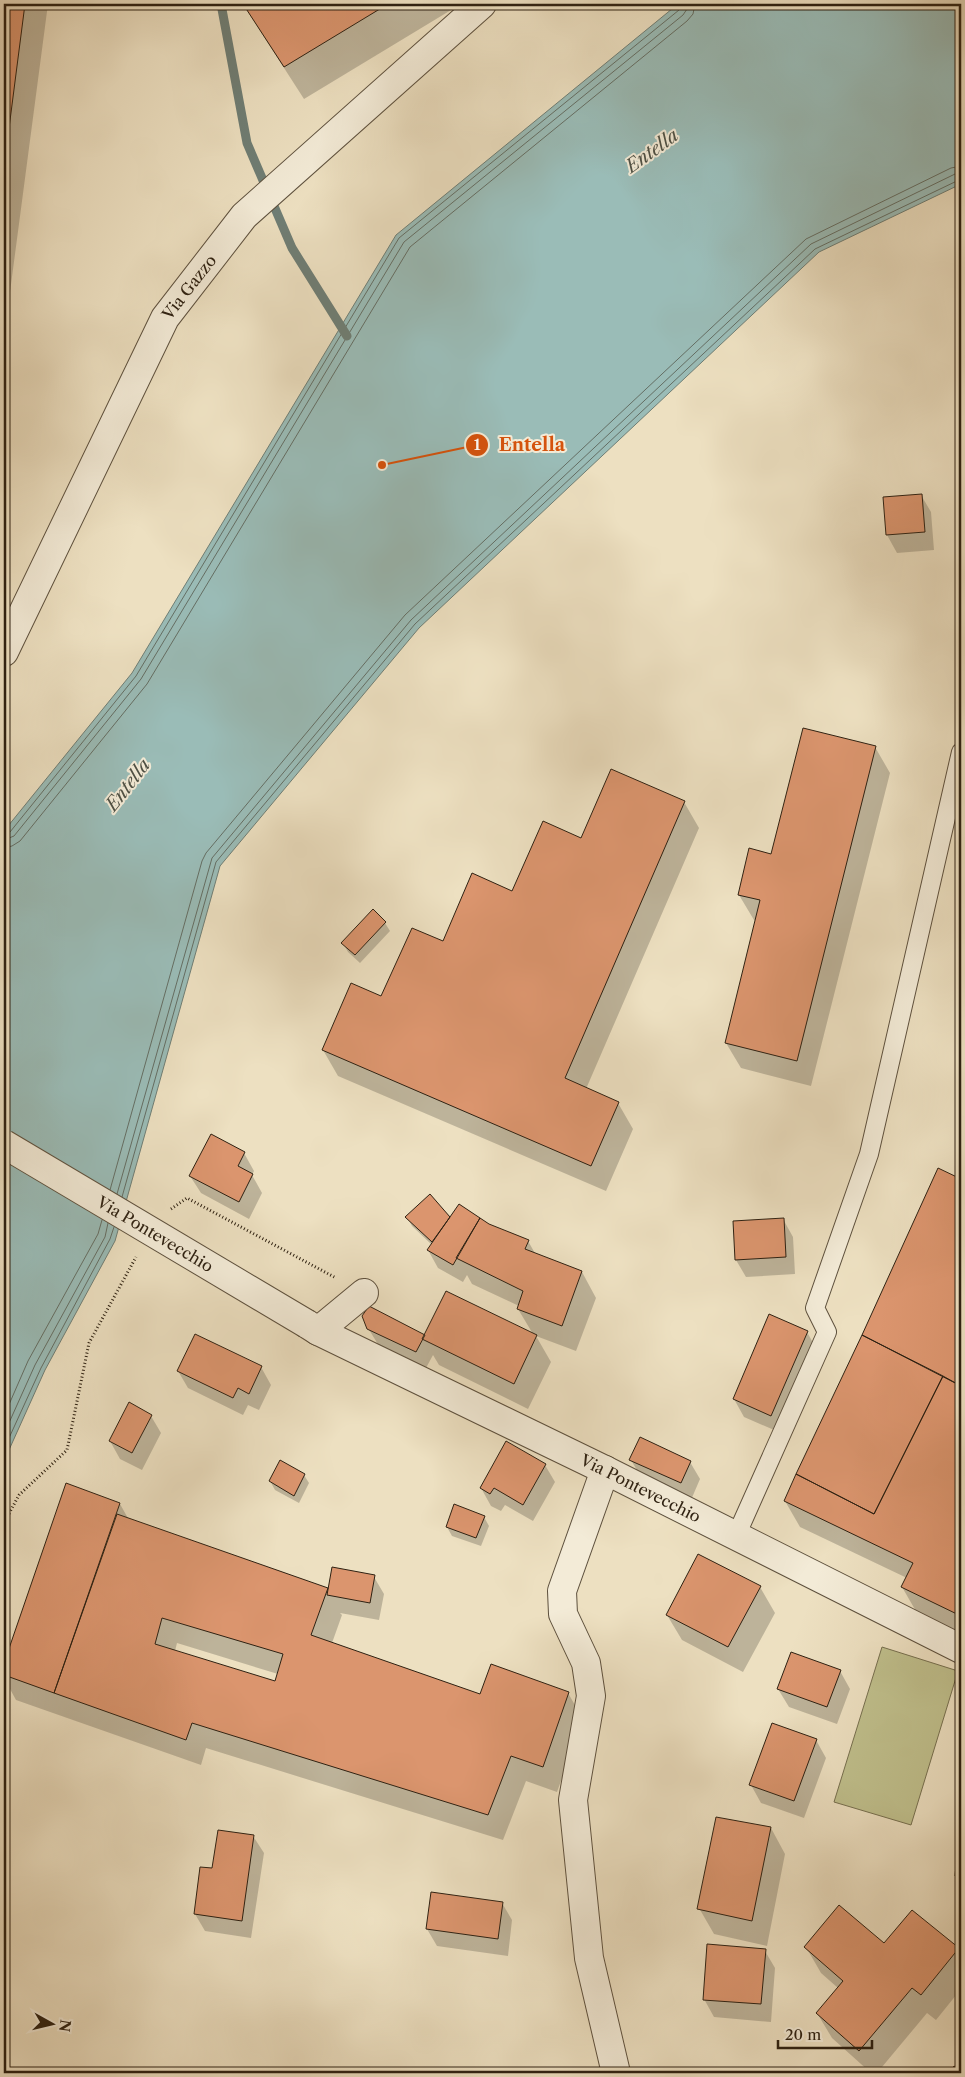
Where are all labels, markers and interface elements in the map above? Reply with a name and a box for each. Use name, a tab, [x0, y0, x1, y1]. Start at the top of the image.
water label: Entella	[620, 124, 683, 179]
street label: Via Gazzo	[157, 250, 220, 324]
callout: Entella	[464, 428, 576, 461]
text: Entella	[499, 434, 566, 456]
text: 1	[474, 435, 481, 454]
water label: Entella	[100, 754, 155, 817]
street label: Via Pontevecchio	[93, 1191, 217, 1276]
street label: Via Pontevecchio	[576, 1449, 704, 1527]
north arrow	[28, 2000, 78, 2050]
scale bar	[778, 2017, 871, 2049]
text: N	[55, 2019, 75, 2033]
text: 20 m	[785, 2025, 821, 2044]

